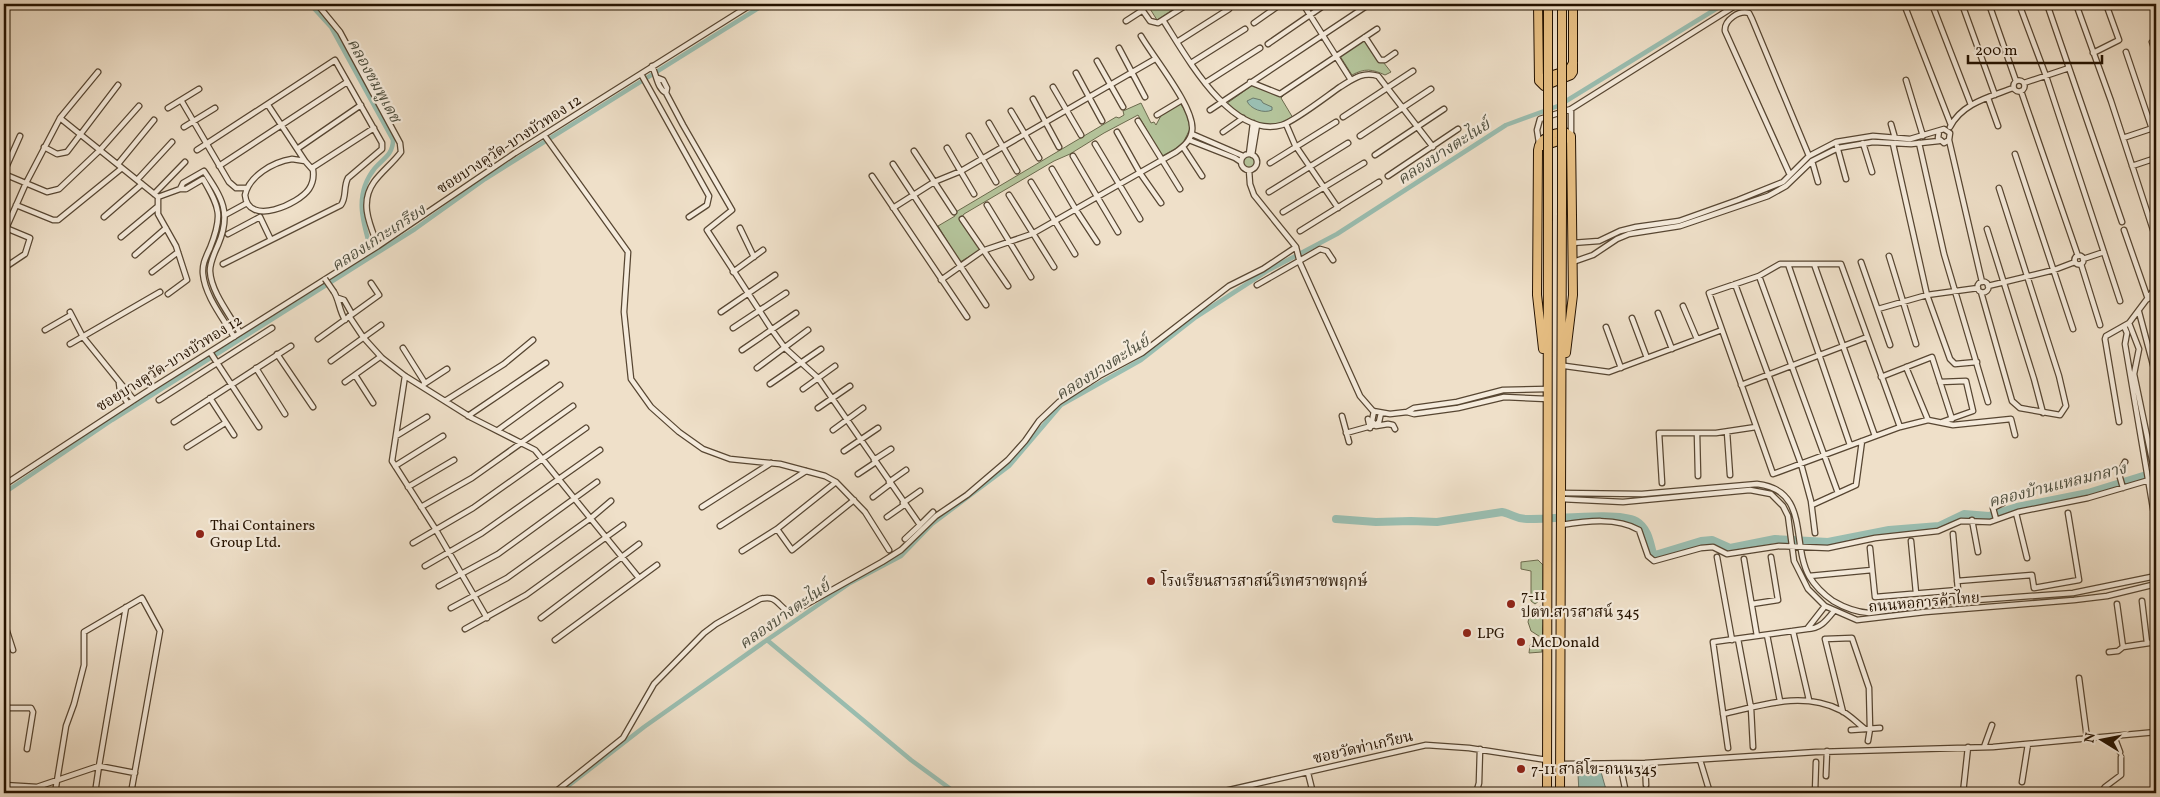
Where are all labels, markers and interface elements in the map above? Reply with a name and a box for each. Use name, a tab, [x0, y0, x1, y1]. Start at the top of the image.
scale bar	[1968, 32, 2101, 64]
water label: คลองชมพูเดช	[341, 35, 406, 129]
text: 200 m	[1975, 41, 2018, 62]
street label: ซอยบางคูวัด-บางบัวทอง 12	[433, 91, 586, 200]
water label: คลองบางตะไนย์	[1392, 111, 1497, 191]
water label: คลองเกาะเกรียง	[328, 199, 431, 277]
street label: ซอยบางคูวัด-บางบัวทอง 12	[93, 311, 247, 418]
water label: คลองบางตะไนย์	[1051, 328, 1157, 406]
water label: คลองบ้านแหลมกลาง	[1986, 458, 2130, 514]
place label: Thai Containers Group Ltd.	[210, 516, 315, 554]
marker: Thai Containers Group Ltd.	[194, 528, 206, 540]
place label: โรงเรียนสารสาสน์วิเทศราชพฤกษ์	[1160, 570, 1368, 593]
water label: คลองบางตะไนย์	[734, 573, 838, 655]
marker: โรงเรียนสารสาสน์วิเทศราชพฤกษ์	[1145, 575, 1157, 587]
place label: 7-11 ปตท.สารสาสน์ 345	[1521, 586, 1640, 624]
street label: ถนนหอการค้าไทย	[1867, 586, 1981, 619]
marker: 7-11 ปตท.สารสาสน์ 345	[1505, 598, 1517, 610]
place label: LPG	[1477, 624, 1505, 645]
marker: LPG	[1461, 627, 1473, 639]
place label: McDonald	[1531, 633, 1600, 654]
marker: McDonald	[1515, 636, 1527, 648]
north arrow	[2078, 714, 2128, 764]
street label: ซอยวัดท่าเกวียน	[1311, 727, 1416, 770]
text: N	[2080, 731, 2101, 745]
place label: 7-11 สาลีโข-ถนน345	[1531, 758, 1657, 781]
marker: 7-11 สาลีโข-ถนน345	[1515, 763, 1527, 775]

